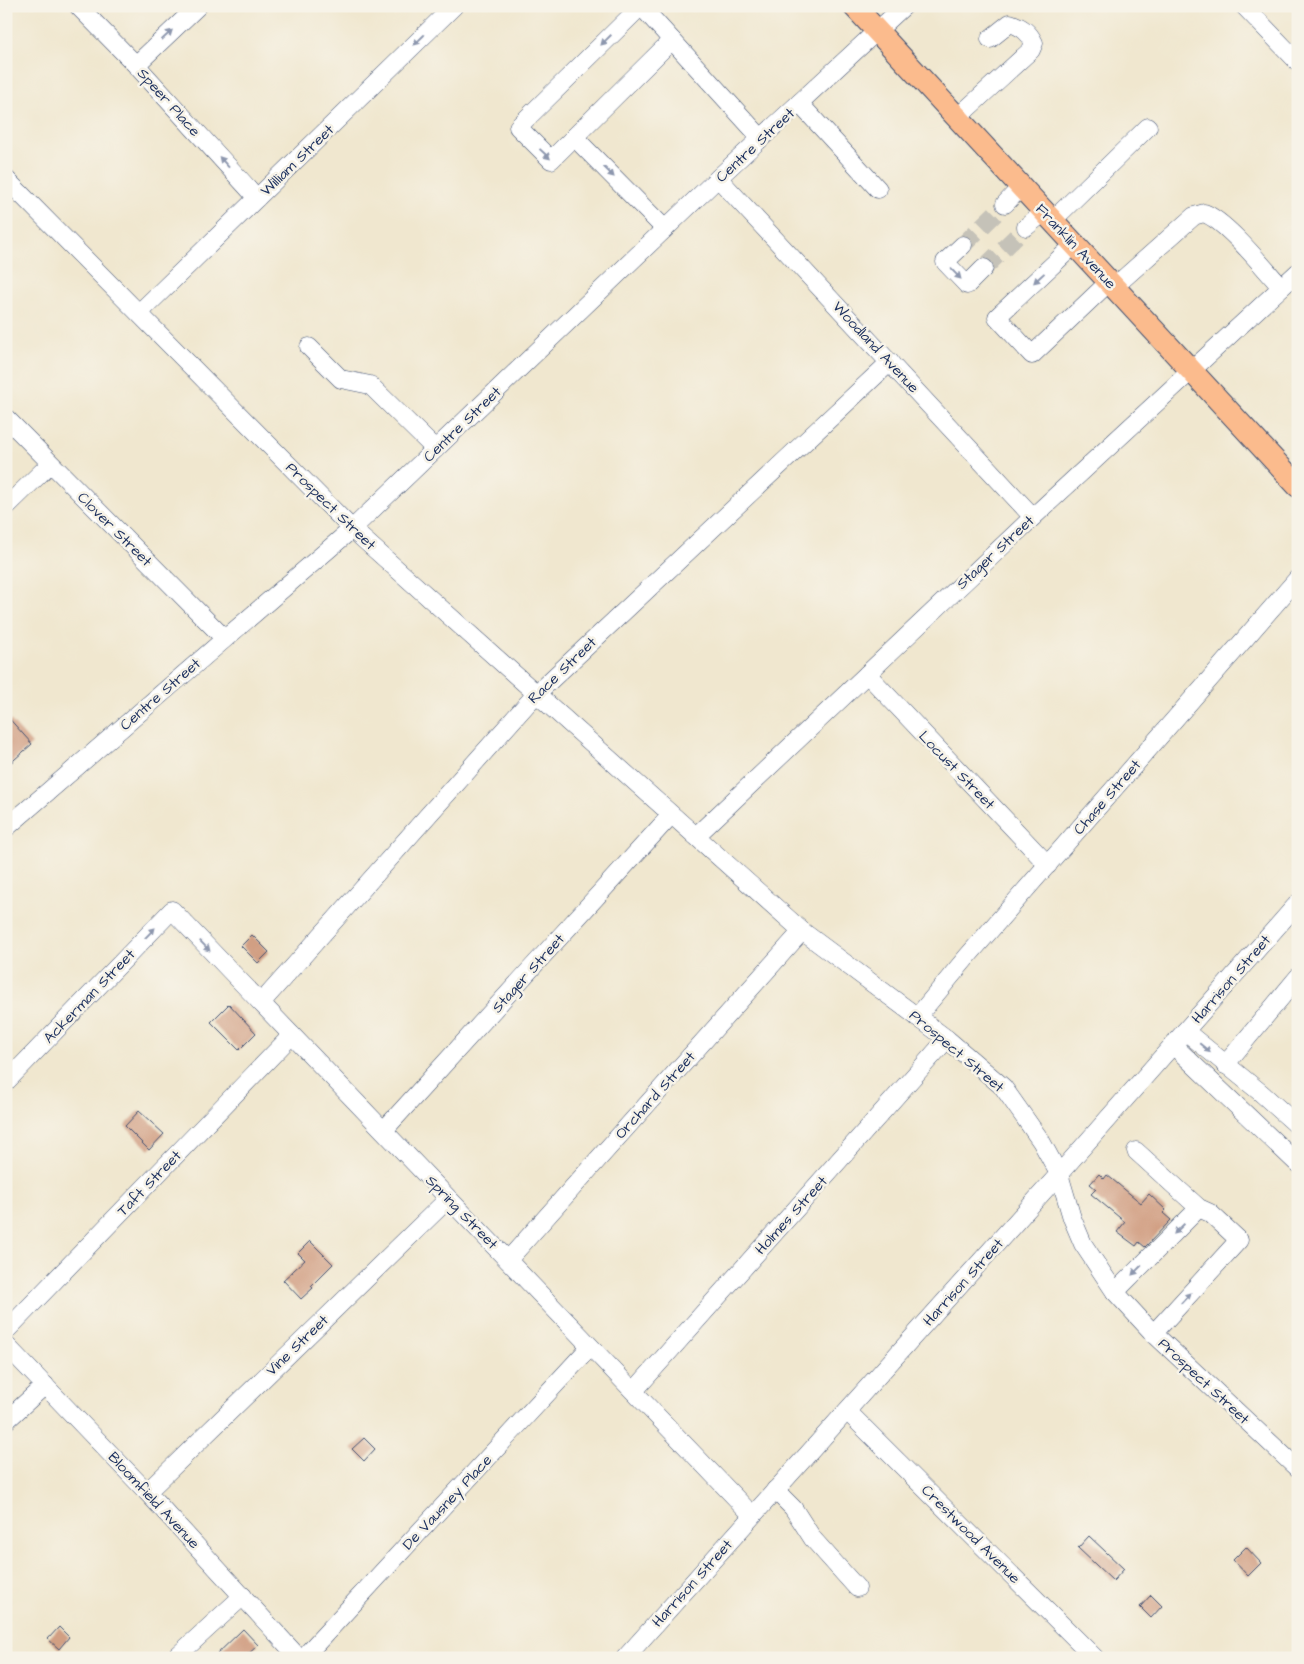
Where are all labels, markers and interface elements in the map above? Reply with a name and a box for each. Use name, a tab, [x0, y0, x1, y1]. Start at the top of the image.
one-way arrow	[160, 29, 172, 41]
one-way arrow	[414, 34, 426, 46]
one-way arrow	[600, 34, 612, 46]
street label: Speer Place	[132, 63, 205, 141]
street label: Centre Street	[711, 103, 799, 187]
street label: William Street	[256, 120, 339, 201]
one-way arrow	[539, 148, 551, 160]
one-way arrow	[218, 156, 230, 168]
one-way arrow	[603, 166, 615, 178]
street label: Franklin Avenue	[1030, 199, 1121, 294]
one-way arrow	[950, 267, 962, 279]
one-way arrow	[1033, 272, 1045, 284]
street label: Woodland Avenue	[828, 297, 924, 398]
street label: Centre Street	[419, 382, 506, 467]
street label: Prospect Street	[281, 458, 380, 555]
street label: Clover Street	[73, 487, 157, 571]
street label: Stager Street	[952, 511, 1040, 595]
street label: Race Street	[523, 632, 601, 709]
street label: Centre Street	[115, 653, 205, 735]
street label: Locust Street	[914, 726, 1000, 814]
street label: Chase Street	[1069, 755, 1146, 840]
one-way arrow	[143, 928, 155, 940]
street label: Stager Street	[487, 929, 570, 1018]
street label: Harrison Street	[1187, 930, 1276, 1028]
one-way arrow	[199, 939, 211, 951]
street label: Ackerman Street	[39, 945, 140, 1048]
street label: Prospect Street	[905, 1005, 1009, 1097]
one-way arrow	[1199, 1042, 1211, 1054]
street label: Orchard Street	[610, 1047, 700, 1144]
street label: Taft Street	[113, 1146, 186, 1221]
street label: Spring Street	[420, 1171, 503, 1255]
street label: Holmes Street	[750, 1171, 832, 1259]
one-way arrow	[1173, 1223, 1185, 1235]
street label: Harrison Street	[918, 1234, 1008, 1331]
one-way arrow	[1131, 1264, 1143, 1276]
one-way arrow	[1180, 1292, 1192, 1304]
street label: Vine Street	[261, 1310, 333, 1381]
street label: Prospect Street	[1153, 1333, 1254, 1429]
street label: Bloomfield Avenue	[103, 1447, 204, 1553]
street label: De Vausney Place	[398, 1450, 498, 1555]
street label: Crestwood Avenue	[917, 1480, 1025, 1588]
street label: Harrison Street	[647, 1535, 737, 1632]

